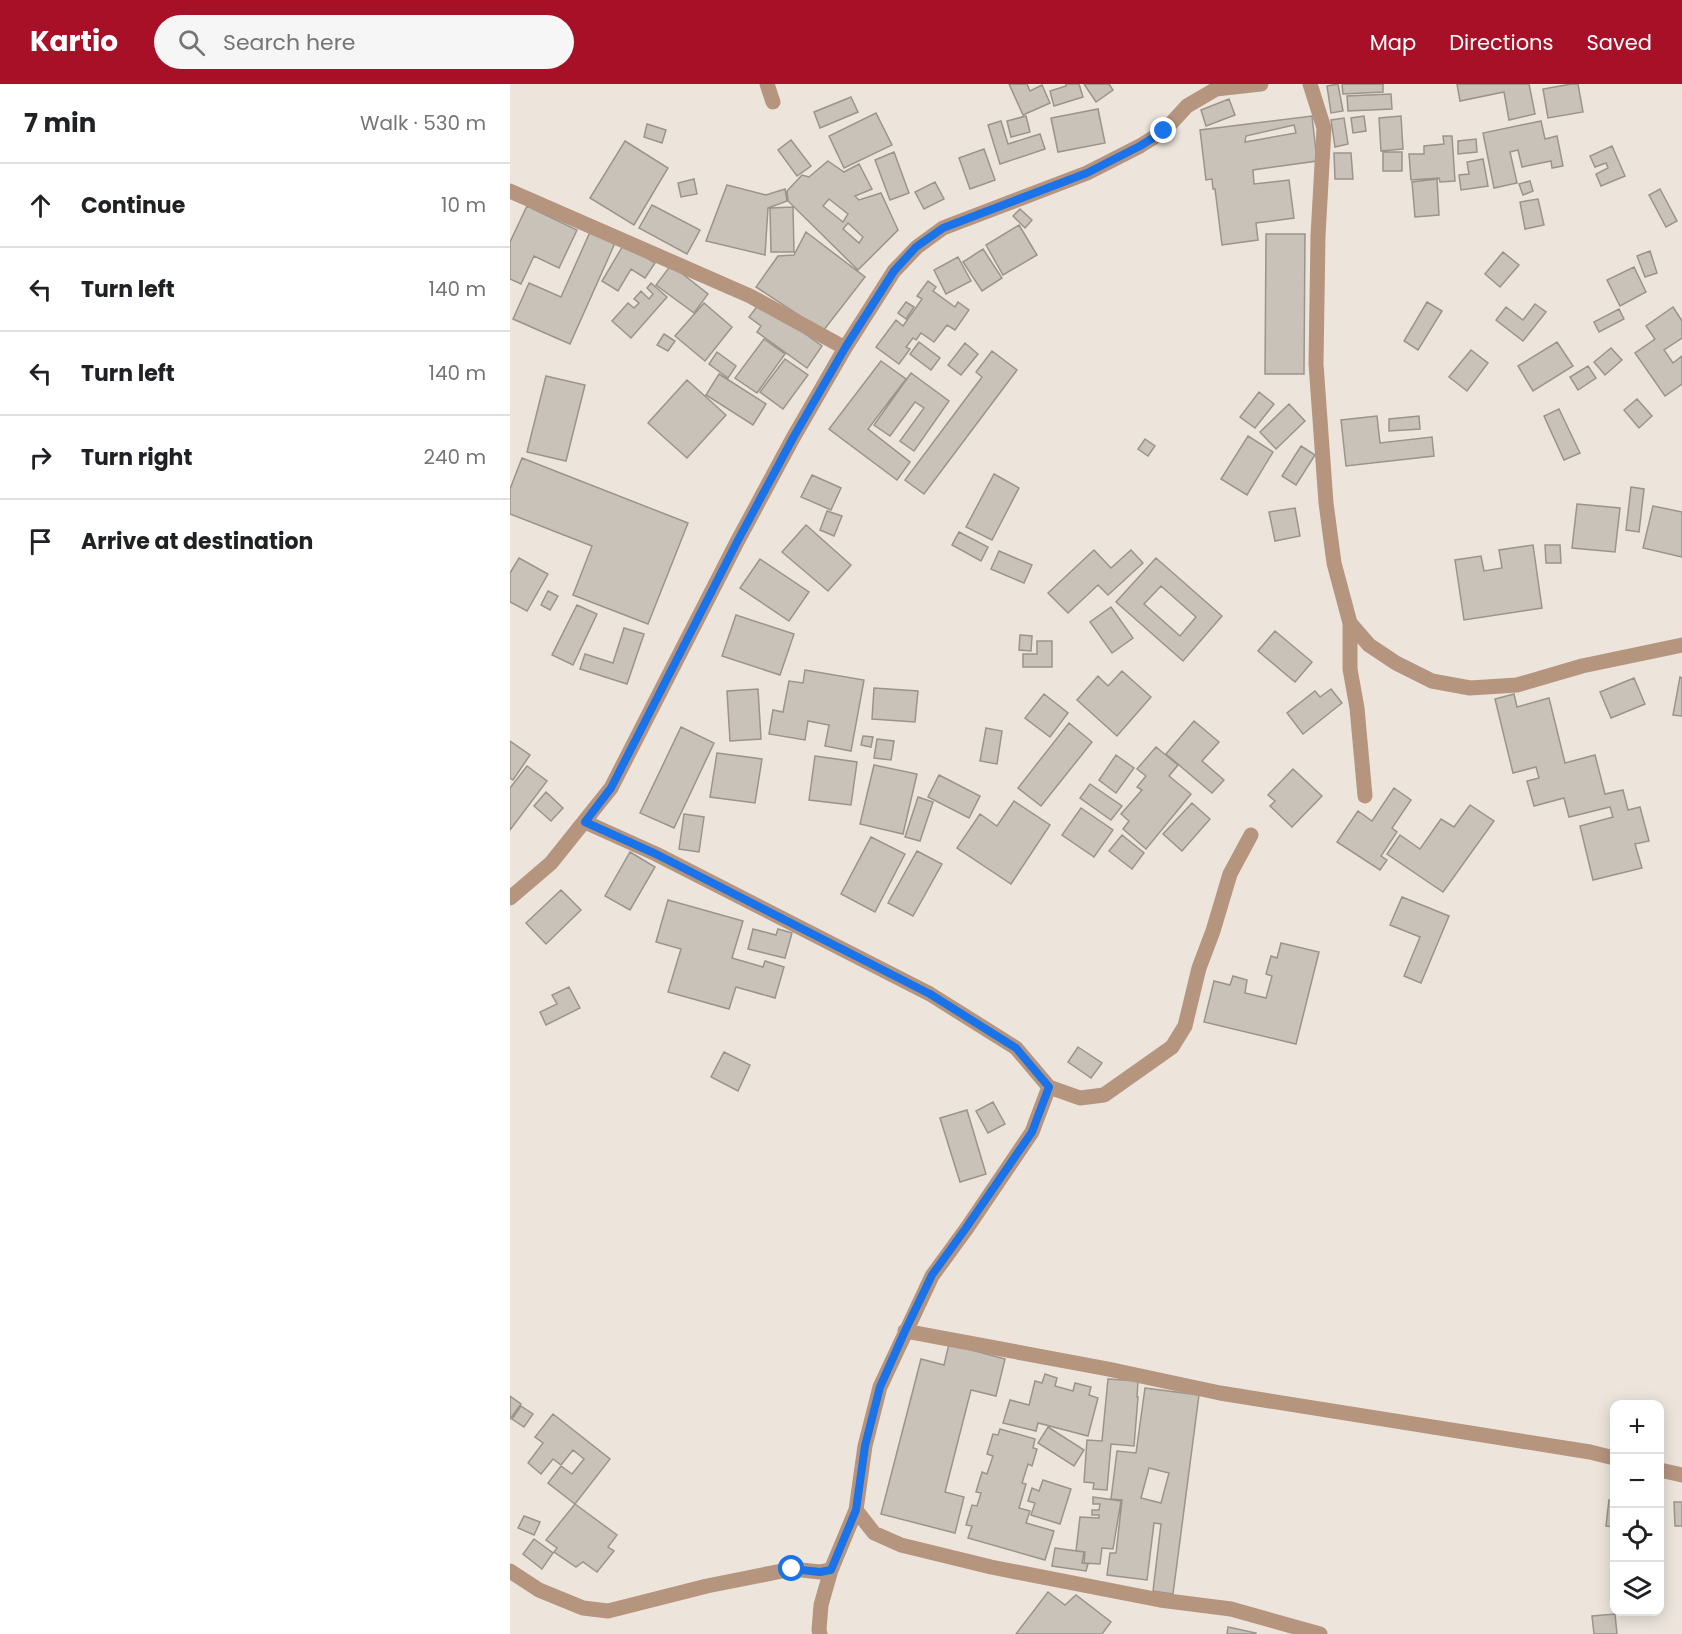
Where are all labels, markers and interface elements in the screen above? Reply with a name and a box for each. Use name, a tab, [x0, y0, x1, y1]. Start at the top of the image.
search box	[154, 15, 574, 69]
text: Kartio	[30, 22, 118, 61]
icon: search	[175, 26, 208, 59]
text: Search here	[223, 27, 356, 58]
text: Map	[1370, 28, 1416, 57]
text: Directions	[1449, 28, 1553, 57]
text: Saved	[1586, 28, 1652, 57]
text: 7 min	[24, 105, 96, 141]
text: Walk · 530 m	[360, 109, 486, 137]
route end	[1150, 117, 1176, 143]
icon: ahead	[24, 189, 57, 222]
text: Continue	[81, 190, 185, 221]
text: 10 m	[441, 191, 486, 219]
icon: left	[24, 273, 57, 306]
text: Turn left	[81, 274, 175, 305]
text: 140 m	[429, 275, 486, 303]
icon: left	[24, 357, 57, 390]
text: Turn left	[81, 358, 175, 389]
text: 140 m	[429, 359, 486, 387]
icon: right	[24, 441, 57, 474]
text: Turn right	[81, 442, 192, 473]
text: 240 m	[423, 443, 486, 471]
icon: arrive	[24, 525, 57, 558]
text: Arrive at destination	[81, 526, 313, 557]
map controls	[1610, 1400, 1664, 1616]
button: +	[1610, 1400, 1664, 1454]
button: −	[1610, 1454, 1664, 1508]
button: locate	[1610, 1508, 1664, 1562]
route start	[778, 1555, 804, 1581]
button: layers	[1610, 1562, 1664, 1616]

